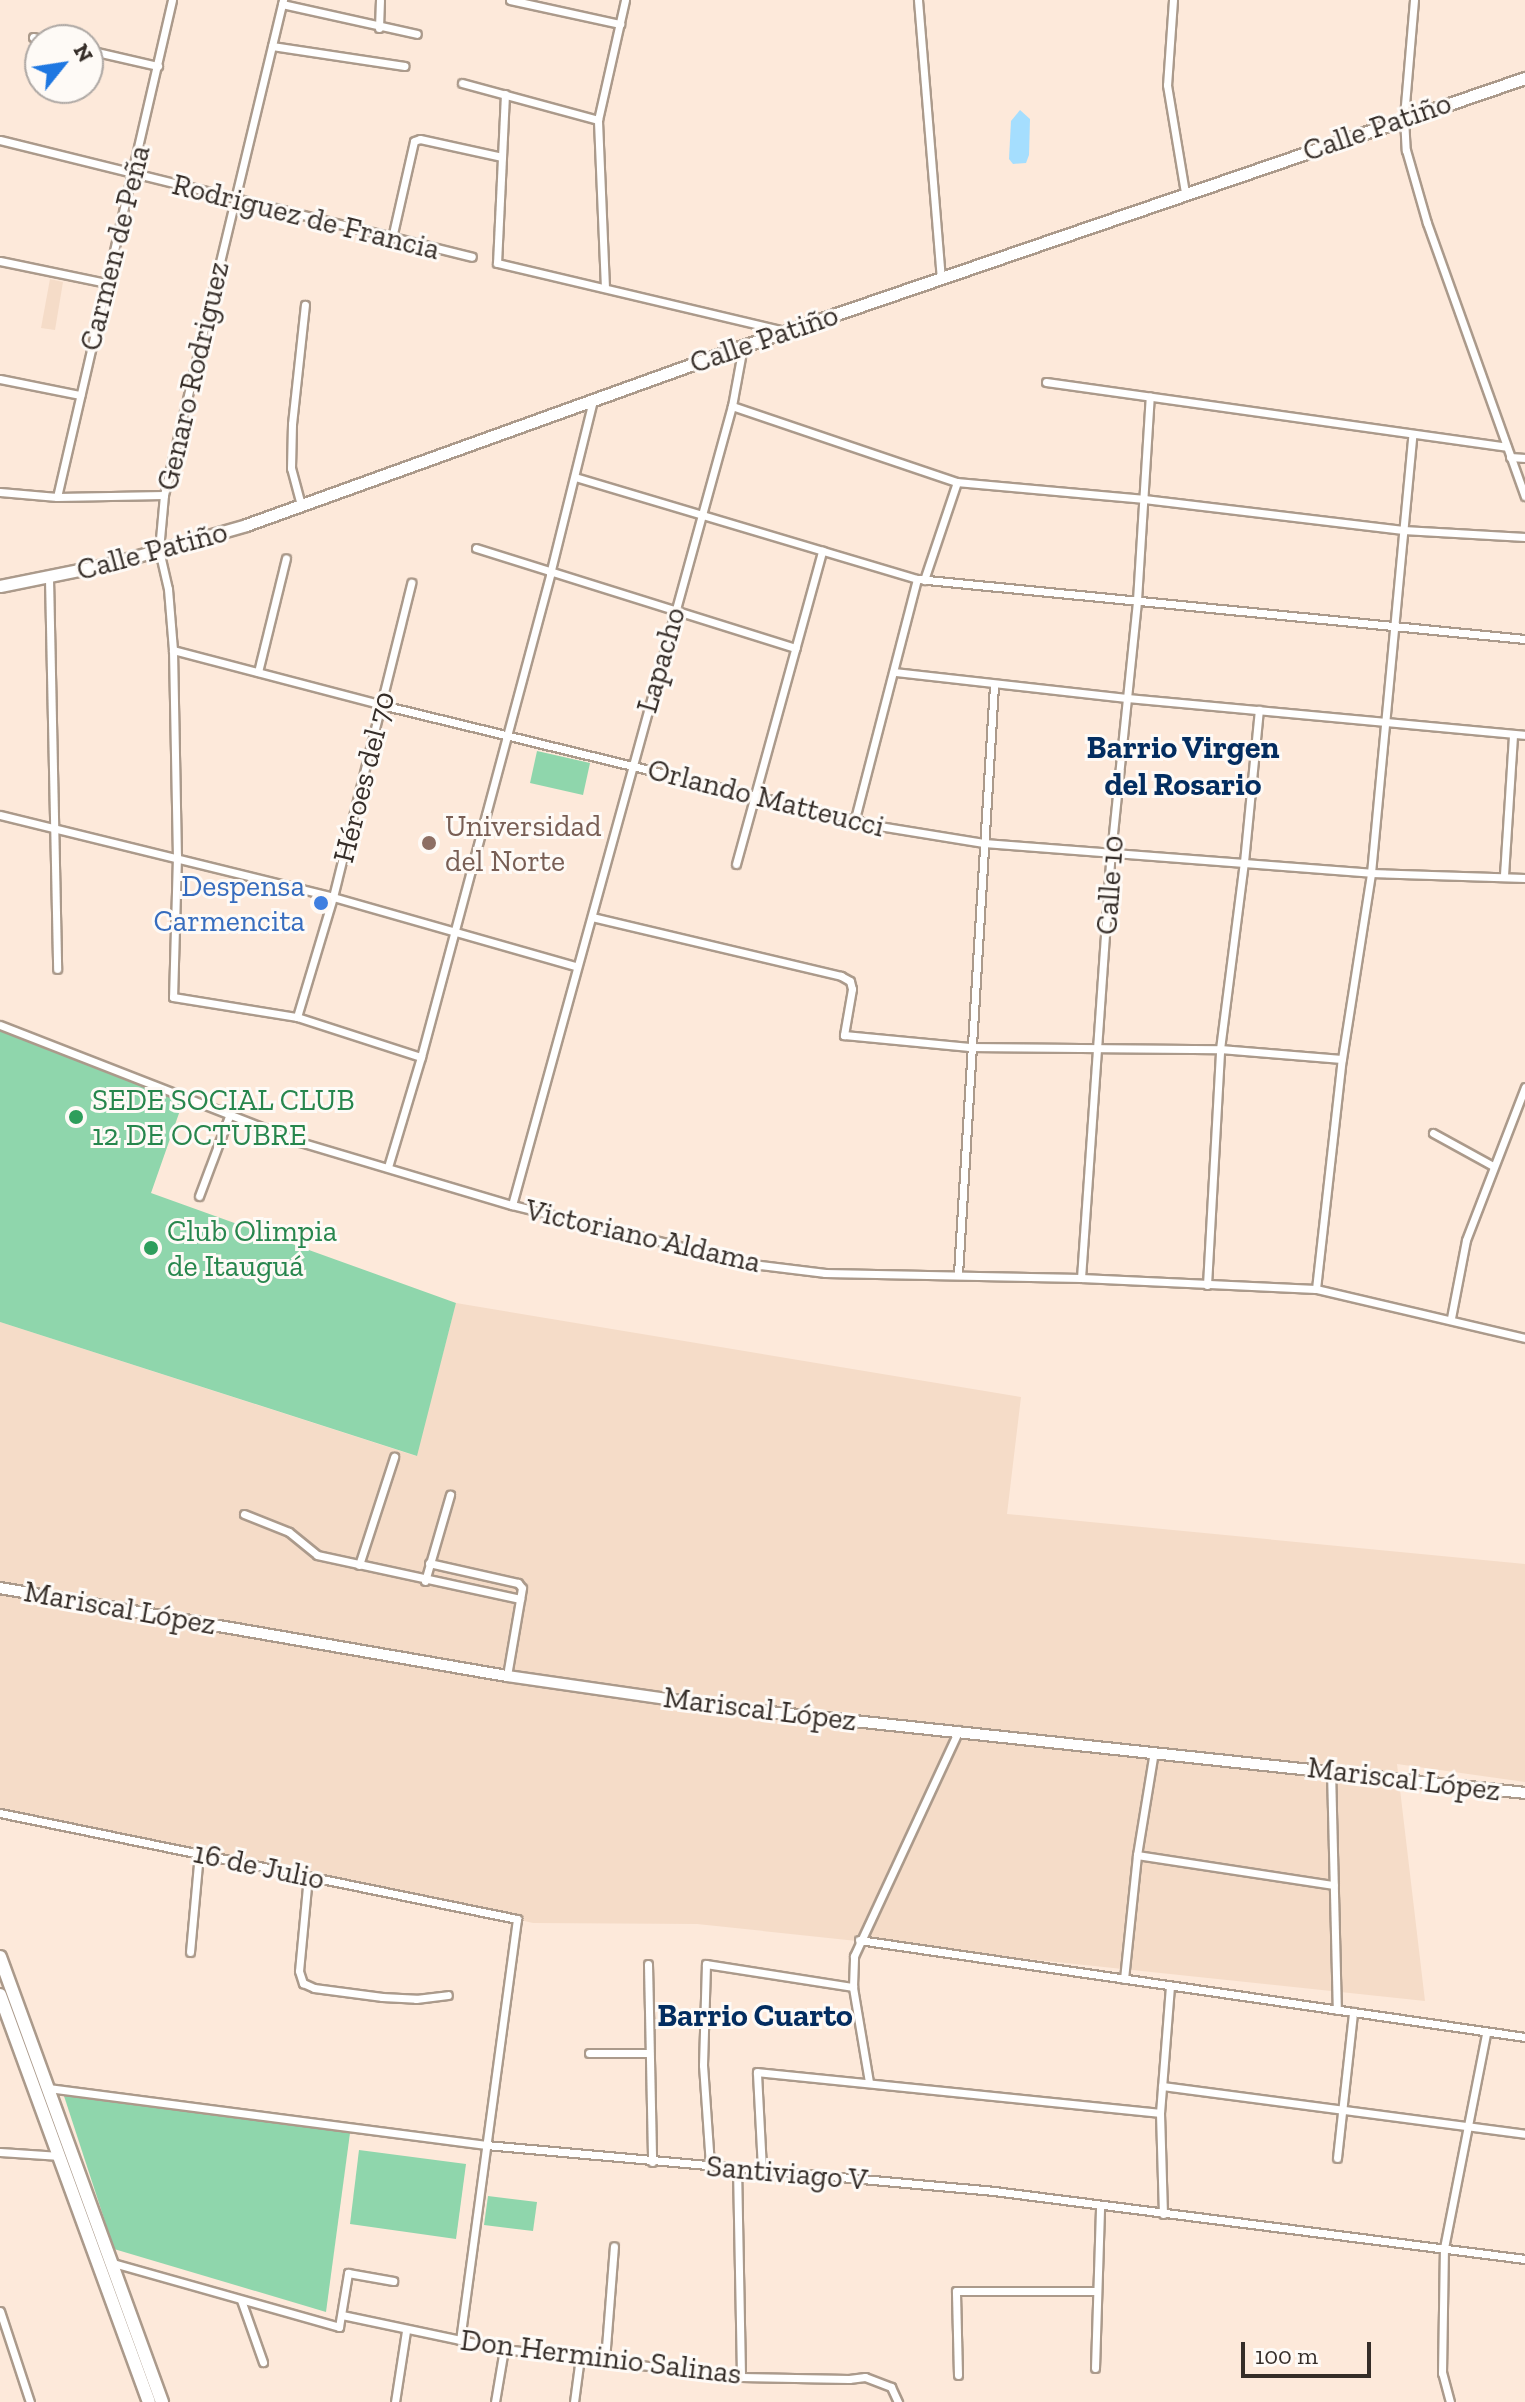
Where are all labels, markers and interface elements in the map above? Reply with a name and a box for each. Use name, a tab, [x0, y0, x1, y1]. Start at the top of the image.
north arrow	[24, 24, 104, 104]
text: N	[68, 39, 99, 67]
street label: Calle Patiño	[1298, 85, 1456, 169]
street label: Carmen de Peña	[72, 142, 158, 354]
street label: Rodriguez de Francia	[169, 166, 443, 268]
street label: Genaro Rodriguez	[149, 258, 237, 494]
street label: Calle Patiño	[685, 297, 843, 381]
street label: Calle Patiño	[73, 514, 231, 588]
street label: Lapacho	[629, 603, 693, 717]
street label: Héroes del 70	[325, 688, 403, 866]
district label: Barrio Virgen del Rosario	[1086, 729, 1280, 804]
street label: Orlando Matteucci	[644, 751, 888, 845]
place label: Universidad del Norte	[445, 808, 601, 878]
marker: Universidad del Norte	[420, 834, 438, 852]
street label: Calle 10	[1089, 834, 1131, 936]
place label: Despensa Carmencita	[153, 868, 305, 938]
marker: Despensa Carmencita	[312, 894, 330, 912]
place label: SEDE SOCIAL CLUB 12 DE OCTUBRE	[92, 1082, 355, 1152]
marker: SEDE SOCIAL CLUB 12 DE OCTUBRE	[67, 1108, 85, 1126]
street label: Victoriano Aldama	[521, 1191, 765, 1281]
place label: Club Olimpia de Itauguá	[167, 1213, 337, 1284]
marker: Club Olimpia de Itauguá	[142, 1239, 160, 1257]
street label: Mariscal López	[21, 1573, 219, 1643]
street label: Mariscal López	[661, 1679, 859, 1739]
street label: Mariscal López	[1305, 1749, 1503, 1809]
street label: 16 de Julio	[190, 1835, 328, 1897]
district label: Barrio Cuarto	[657, 1996, 853, 2034]
street label: Santiviago V	[704, 2148, 870, 2198]
street label: Don Herminio Salinas	[458, 2322, 744, 2392]
scale bar	[1245, 2326, 1375, 2376]
text: 100 m	[1255, 2341, 1318, 2370]

